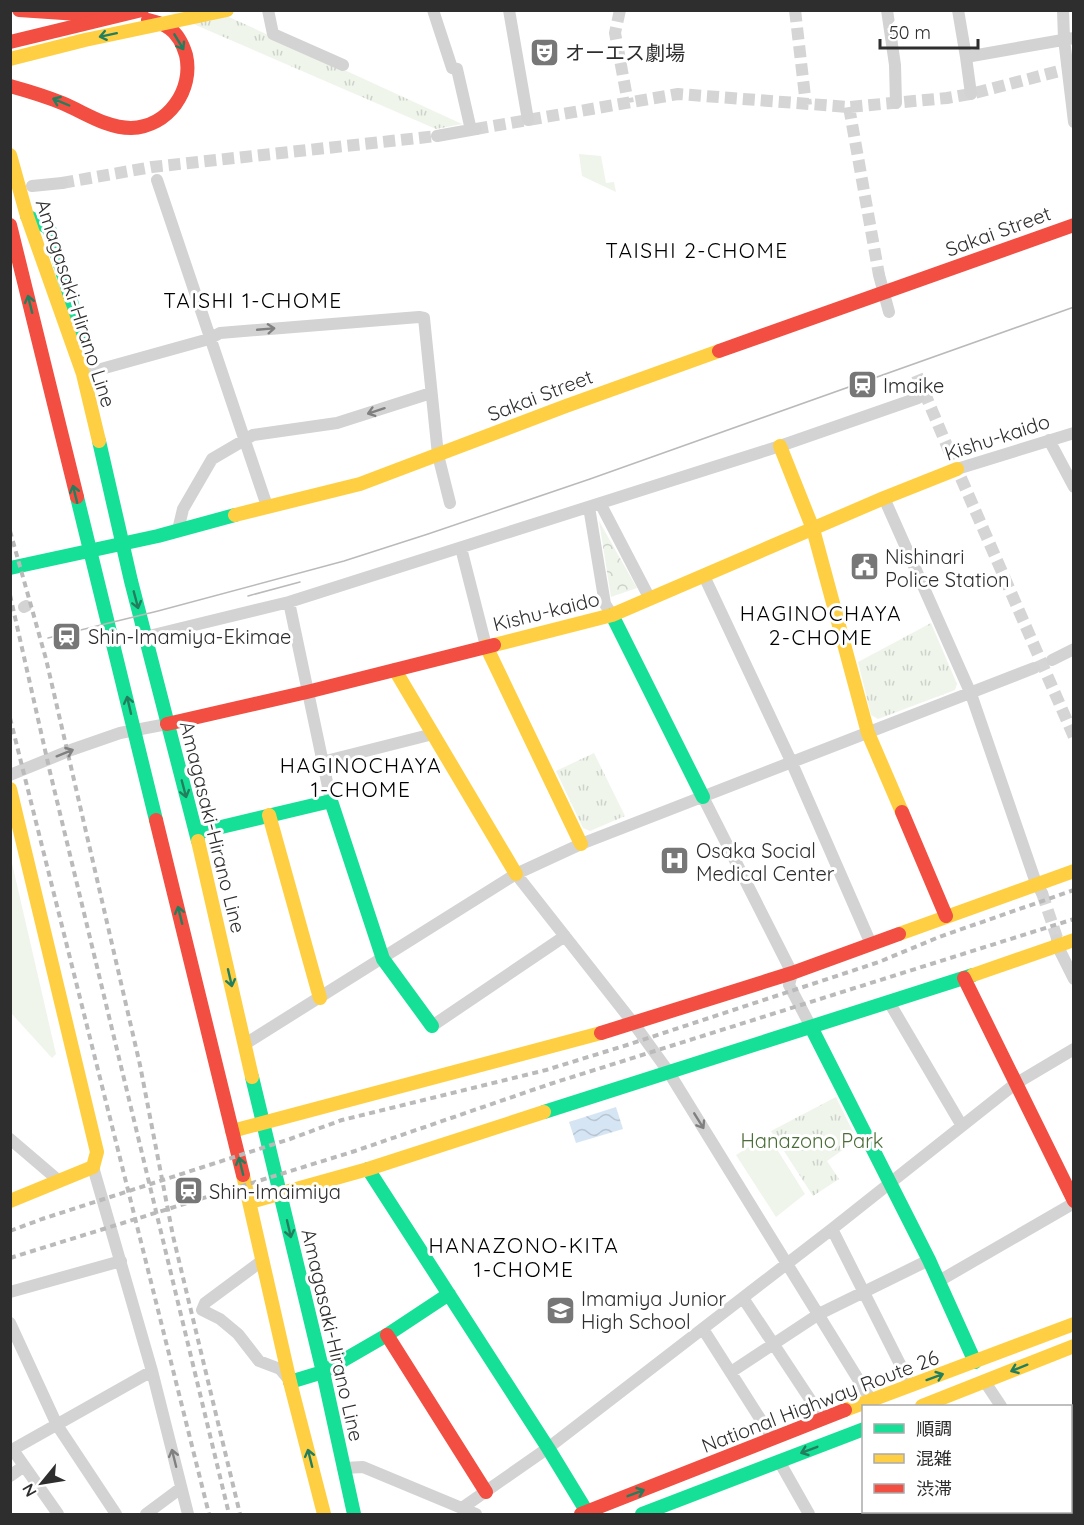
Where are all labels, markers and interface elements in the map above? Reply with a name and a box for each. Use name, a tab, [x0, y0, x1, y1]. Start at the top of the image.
scale bar	[880, 12, 978, 50]
text: 50 m	[889, 21, 931, 44]
one-way arrow	[99, 30, 118, 41]
one-way arrow	[174, 33, 186, 50]
theatre icon: オーエス劇場	[528, 36, 560, 68]
place label: オーエス劇場	[565, 40, 685, 65]
one-way arrow	[53, 96, 71, 107]
street label: Amagasaki-Hirano Line	[31, 196, 121, 410]
street label: Sakai Street	[942, 200, 1054, 262]
district label: TAISHI 2-CHOME	[605, 237, 789, 263]
district label: TAISHI 1-CHOME	[163, 287, 343, 313]
one-way arrow	[23, 295, 35, 314]
one-way arrow	[255, 323, 275, 334]
street label: Sakai Street	[484, 363, 596, 426]
station icon: Imaike	[846, 369, 878, 401]
place label: Imaike	[883, 373, 944, 398]
one-way arrow	[367, 406, 386, 417]
street label: Kishu-kaido	[941, 408, 1053, 466]
one-way arrow	[69, 484, 81, 503]
place label: Nishinari Police Station	[885, 544, 1010, 592]
public building icon: Nishinari Police Station	[848, 551, 880, 583]
street label: Kishu-kaido	[490, 586, 602, 636]
one-way arrow	[131, 590, 142, 609]
district label: HAGINOCHAYA 2-CHOME	[740, 600, 902, 650]
station icon: Shin-Imamiya-Ekimae	[51, 620, 83, 652]
place label: Shin-Imamiya-Ekimae	[88, 624, 291, 649]
one-way arrow	[122, 696, 134, 715]
street label: Amagasaki-Hirano Line	[175, 719, 251, 935]
one-way arrow	[55, 746, 73, 757]
district label: HAGINOCHAYA 1-CHOME	[280, 752, 442, 802]
one-way arrow	[179, 779, 190, 798]
place label: Osaka Social Medical Center	[696, 838, 835, 886]
hospital icon: Osaka Social Medical Center	[659, 845, 691, 877]
one-way arrow	[173, 906, 185, 925]
one-way arrow	[225, 968, 236, 988]
one-way arrow	[693, 1112, 705, 1129]
park label: Hanazono Park	[740, 1128, 884, 1153]
one-way arrow	[235, 1157, 247, 1176]
station icon: Shin-Imaimiya	[172, 1175, 204, 1207]
place label: Shin-Imaimiya	[209, 1179, 341, 1204]
one-way arrow	[284, 1219, 295, 1239]
street label: Amagasaki-Hirano Line	[296, 1226, 370, 1444]
district label: HANAZONO-KITA 1-CHOME	[429, 1232, 619, 1282]
place label: Imamiya Junior High School	[581, 1286, 727, 1334]
school or university icon: Imamiya Junior High School	[544, 1294, 576, 1326]
street label: National Highway Route 26	[698, 1344, 942, 1458]
one-way arrow	[1011, 1363, 1029, 1374]
one-way arrow	[925, 1371, 944, 1382]
legend	[862, 1405, 1072, 1513]
text: 順調	[916, 1417, 952, 1440]
one-way arrow	[800, 1445, 819, 1456]
text: 混雑	[916, 1447, 952, 1470]
one-way arrow	[167, 1449, 179, 1468]
one-way arrow	[304, 1449, 316, 1468]
north arrow	[12, 1453, 72, 1513]
text: 渋滞	[916, 1477, 952, 1500]
text: N	[17, 1480, 41, 1501]
one-way arrow	[626, 1487, 645, 1498]

